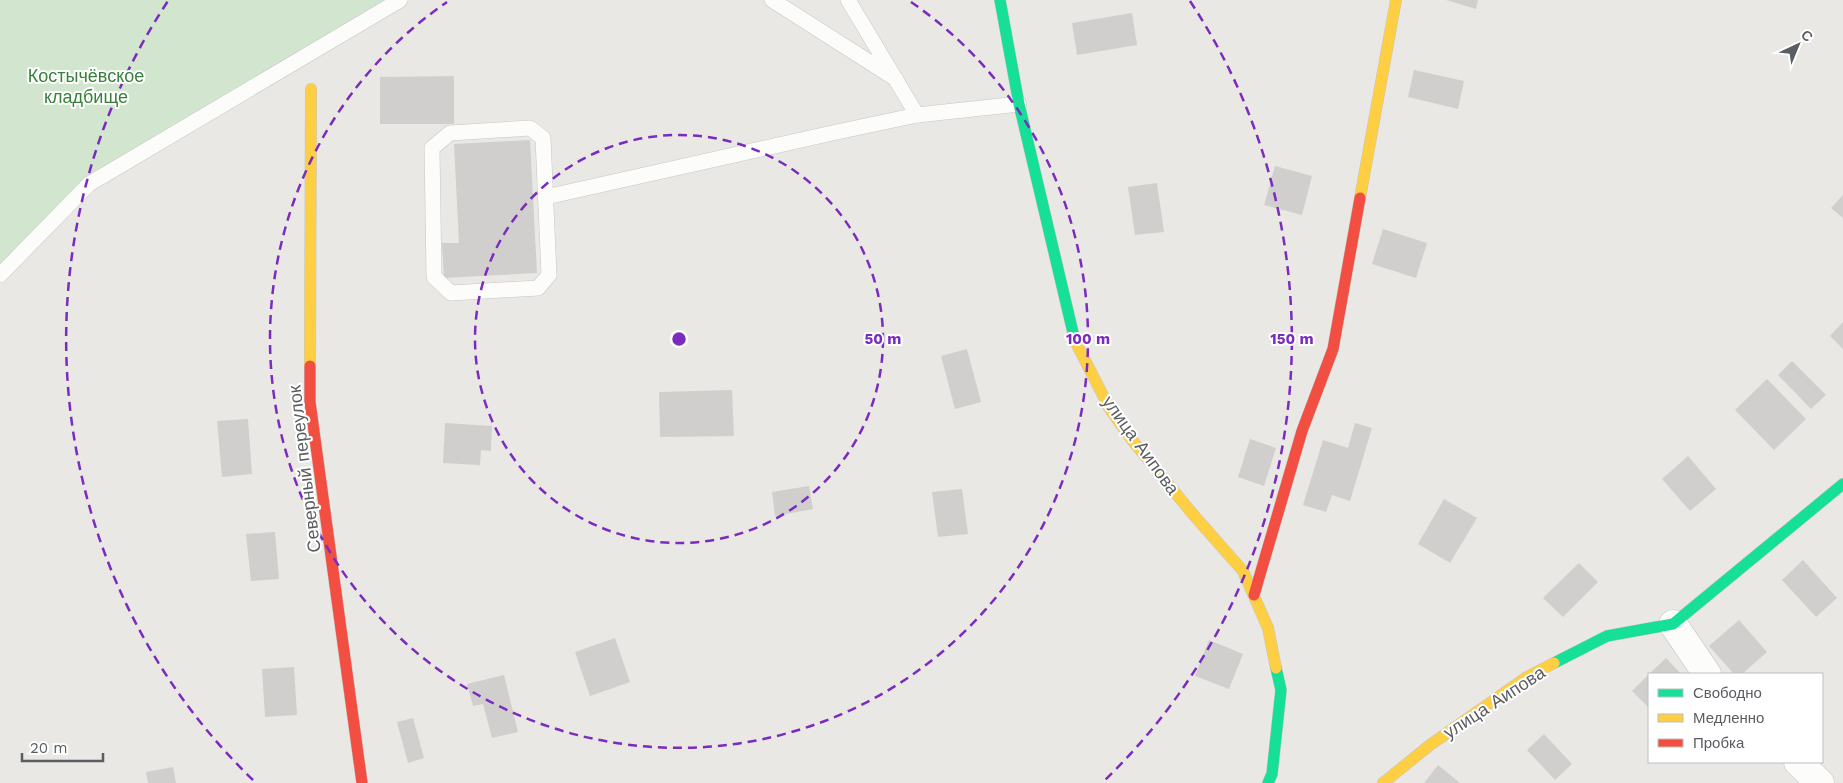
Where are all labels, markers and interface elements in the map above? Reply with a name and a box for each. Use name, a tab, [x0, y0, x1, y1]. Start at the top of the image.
north arrow	[1773, 20, 1823, 70]
text: С	[1798, 26, 1816, 45]
park label: Костычёвское кладбище	[28, 65, 144, 107]
centre of rings	[670, 330, 688, 348]
text: 50 m	[865, 330, 901, 348]
text: 100 m	[1066, 330, 1110, 348]
text: 150 m	[1270, 330, 1314, 348]
street label: Северный переулок	[283, 384, 325, 554]
street label: улица Аипова	[1098, 392, 1184, 499]
street label: улица Аипова	[1439, 661, 1550, 743]
legend	[1648, 673, 1823, 763]
text: Свободно	[1693, 684, 1762, 702]
text: Медленно	[1693, 709, 1764, 727]
scale bar	[22, 730, 104, 762]
text: Пробка	[1693, 734, 1745, 752]
text: 20 m	[30, 739, 68, 757]

